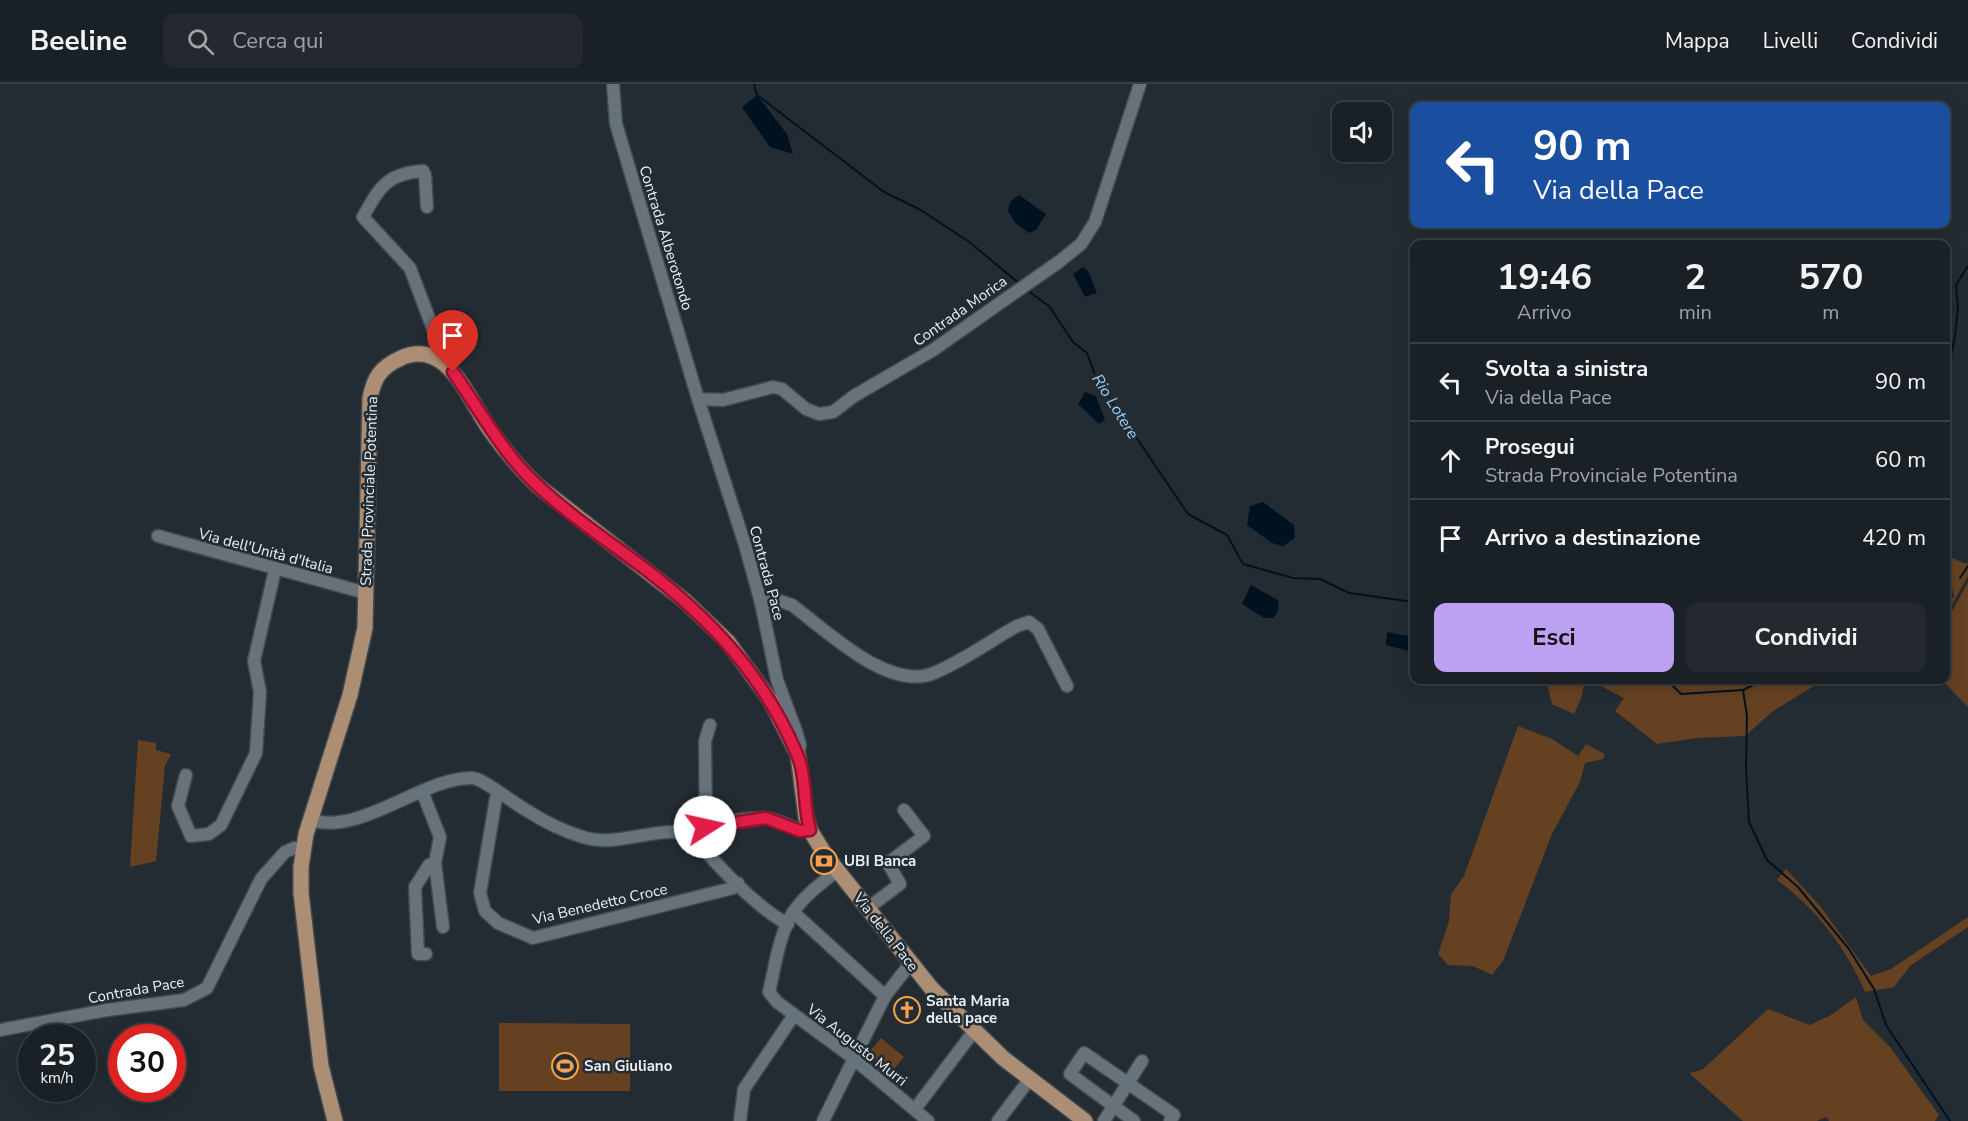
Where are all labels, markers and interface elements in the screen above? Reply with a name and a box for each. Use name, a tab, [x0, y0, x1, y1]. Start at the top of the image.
search box	[163, 14, 583, 68]
text: Beeline	[30, 22, 127, 60]
icon: search	[184, 25, 217, 58]
text: Cerca qui	[232, 26, 323, 56]
text: Mappa	[1665, 27, 1730, 55]
text: Livelli	[1763, 27, 1818, 55]
text: Condividi	[1851, 27, 1938, 55]
map controls	[1332, 102, 1392, 162]
button: sound	[1332, 102, 1392, 162]
text: 90 m	[1533, 118, 1632, 175]
icon: left	[1434, 126, 1512, 204]
street label: Contrada Alberotondo	[634, 163, 698, 313]
text: Via della Pace	[1533, 172, 1704, 209]
text: 19:46	[1497, 253, 1592, 302]
text: 2	[1684, 253, 1706, 302]
text: 570	[1798, 253, 1863, 302]
street label: Contrada Morica	[909, 271, 1011, 351]
text: Arrivo	[1517, 299, 1572, 326]
text: min	[1679, 299, 1712, 326]
text: m	[1822, 299, 1839, 326]
pin	[427, 310, 478, 372]
icon: arrive	[436, 319, 469, 352]
text: Svolta a sinistra	[1485, 354, 1648, 384]
icon: left	[1434, 366, 1467, 399]
text: 90 m	[1875, 367, 1926, 397]
water label: Rio Lotere	[1086, 370, 1144, 444]
text: Via della Pace	[1485, 384, 1612, 411]
street label: Strada Provinciale Potentina	[356, 396, 382, 586]
text: Prosegui	[1485, 432, 1575, 462]
icon: ahead	[1434, 444, 1467, 477]
text: 60 m	[1875, 445, 1926, 475]
text: Strada Provinciale Potentina	[1485, 462, 1738, 489]
icon: arrive	[1434, 522, 1467, 555]
street label: Via dell'Unità d'Italia	[195, 523, 336, 579]
street label: Contrada Pace	[745, 523, 789, 623]
text: Arrivo a destinazione	[1485, 523, 1700, 553]
text: 420 m	[1862, 523, 1926, 553]
button: Esci	[1434, 603, 1674, 672]
button: Condividi	[1686, 603, 1926, 672]
position arrow	[673, 795, 737, 859]
bank icon: UBI Banca	[809, 846, 839, 876]
place label: UBI Banca	[844, 851, 916, 871]
street label: Via Benedetto Croce	[530, 879, 669, 929]
street label: Via della Pace	[848, 888, 923, 976]
street label: Contrada Pace	[86, 972, 186, 1008]
place label: Santa Maria della pace	[926, 991, 1010, 1028]
church icon: Santa Maria della pace	[892, 995, 922, 1025]
street label: Via Augusto Murri	[802, 999, 911, 1090]
speed limit sign: 30	[108, 1024, 186, 1102]
text: 25	[39, 1035, 75, 1076]
sports icon: San Giuliano	[550, 1051, 580, 1081]
place label: San Giuliano	[584, 1056, 673, 1076]
text: km/h	[40, 1068, 74, 1088]

